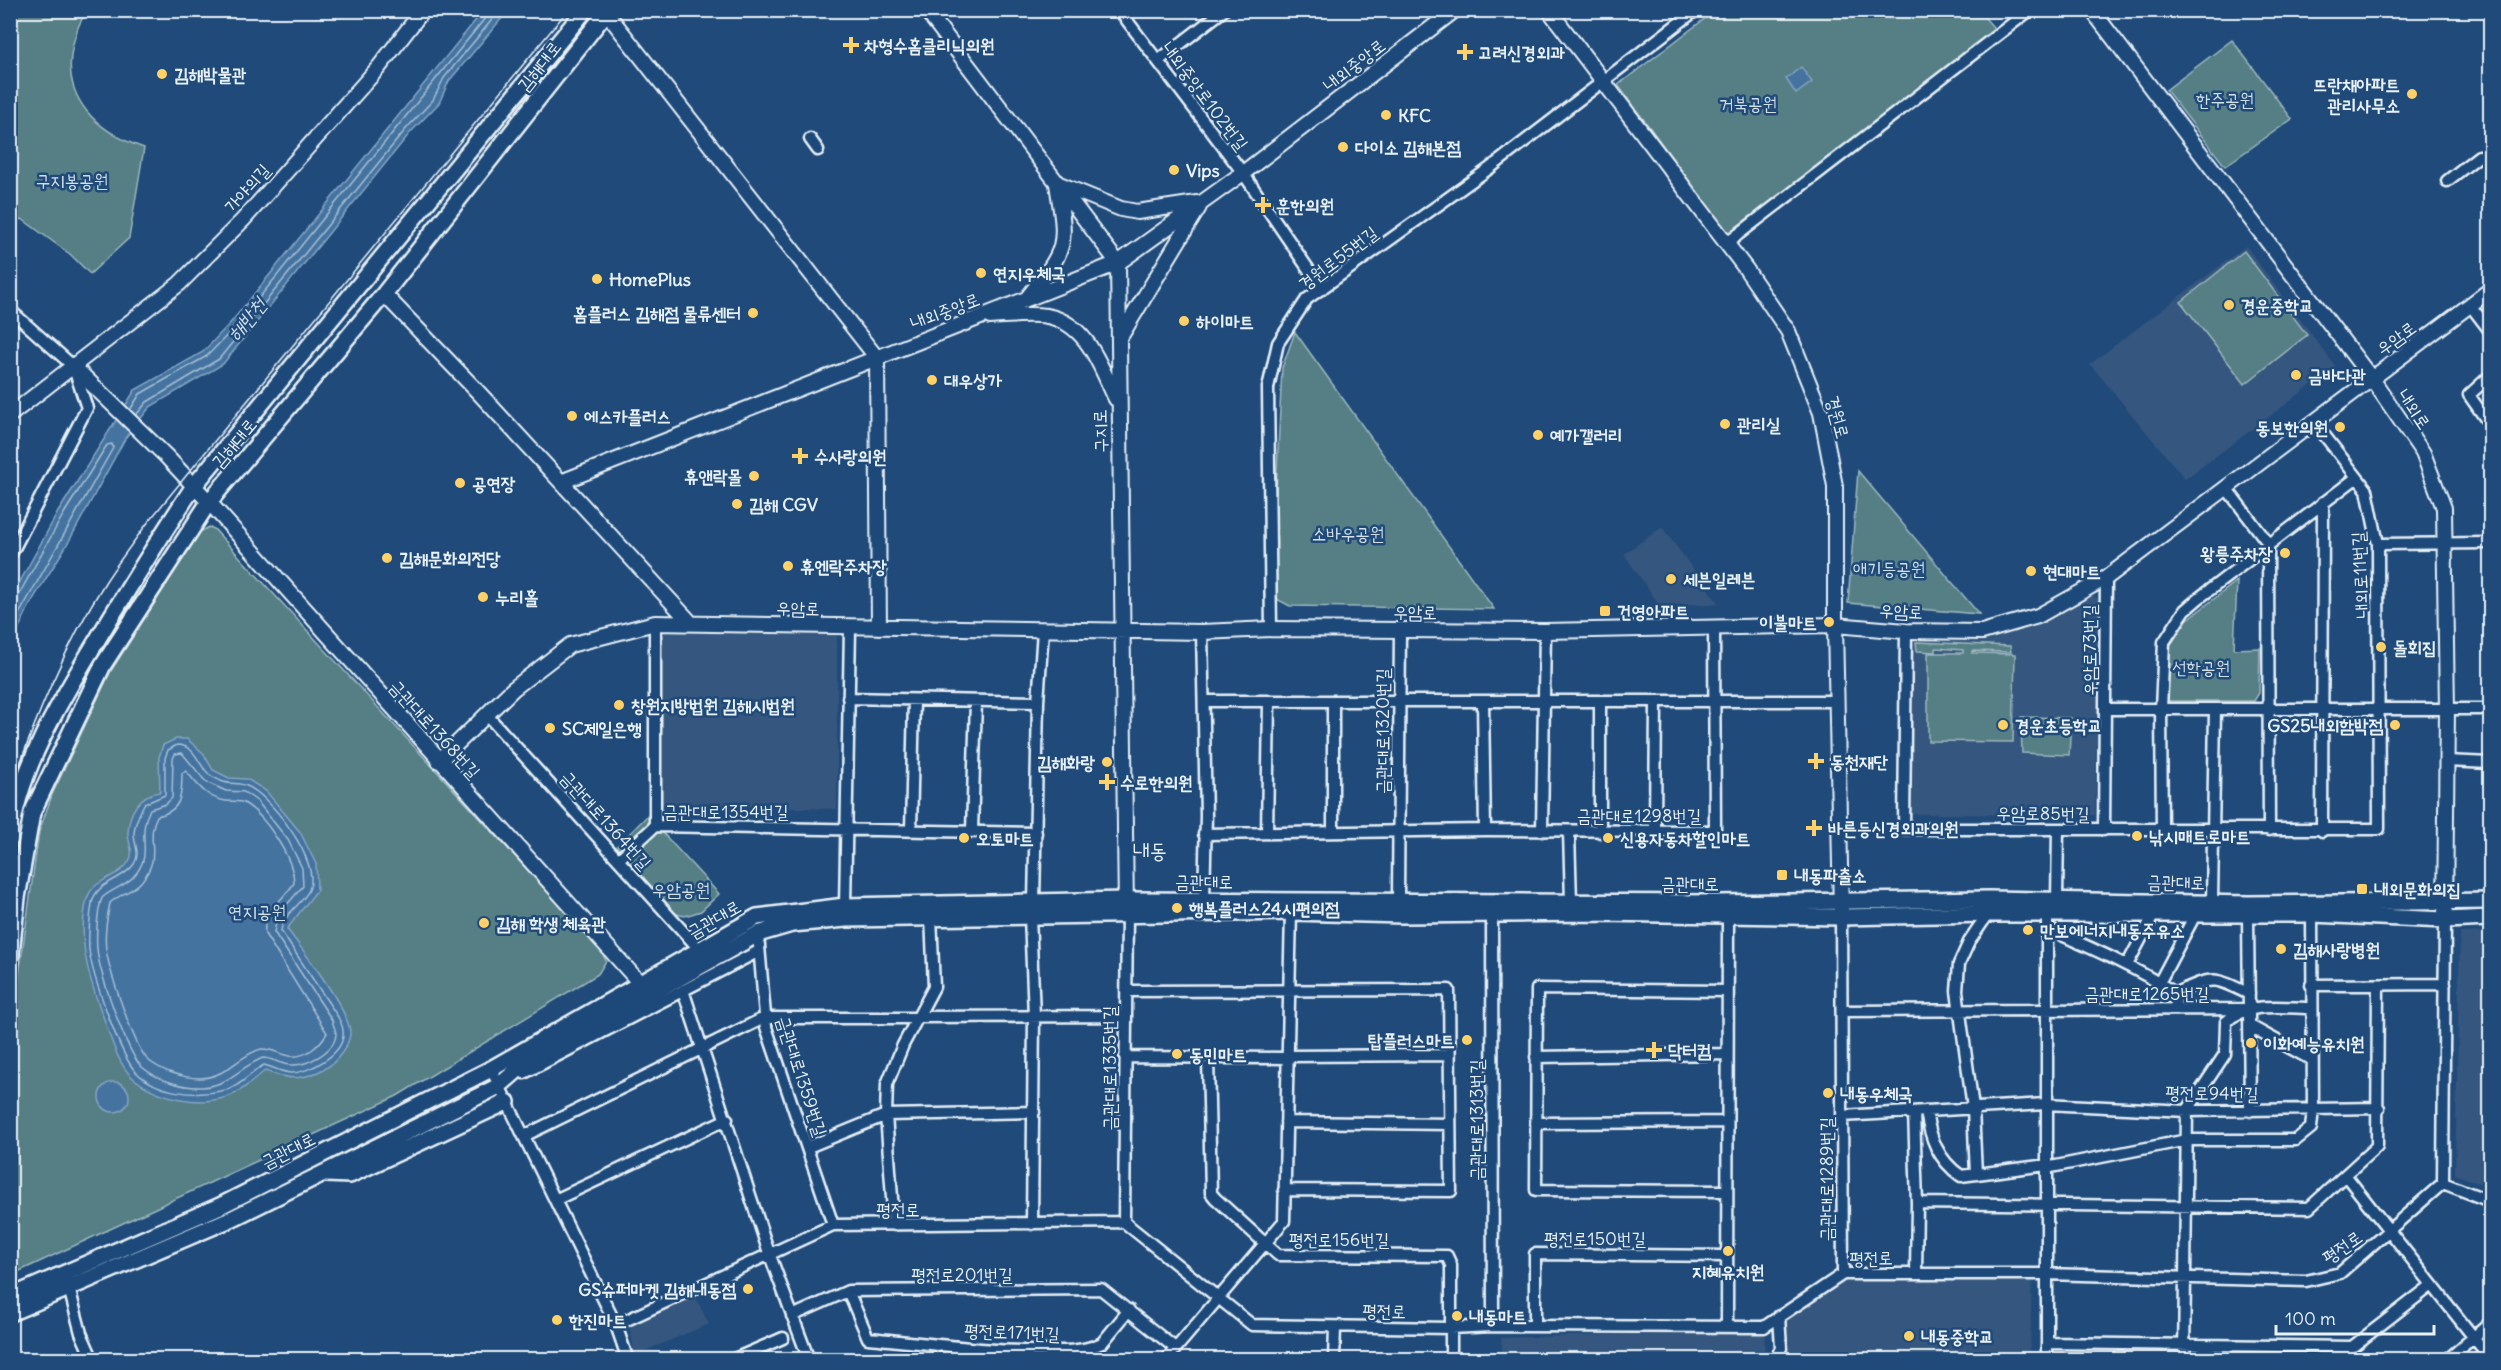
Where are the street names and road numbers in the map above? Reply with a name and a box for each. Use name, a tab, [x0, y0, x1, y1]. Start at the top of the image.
street label: 내외중앙로	[1318, 34, 1390, 96]
street label: 김해대로	[512, 36, 566, 96]
street label: 내외중앙로102번길	[1157, 37, 1254, 155]
street label: 가야의길	[219, 158, 275, 217]
street label: 경원로55번길	[1294, 220, 1383, 295]
street label: 내외중앙로	[907, 287, 983, 335]
street label: 우암로	[2372, 316, 2420, 360]
street label: 내외로	[2392, 385, 2436, 433]
street label: 경원로	[1821, 393, 1855, 441]
street label: 구지로	[1088, 409, 1112, 453]
street label: 김해대로	[207, 413, 261, 473]
street label: 내외로11번길	[2346, 531, 2374, 619]
street label: 우암로	[776, 596, 820, 620]
street label: 우암로	[1879, 598, 1923, 624]
street label: 우암로	[1393, 600, 1437, 624]
street label: 우암로73번길	[2078, 604, 2101, 696]
street label: 금관대로1320번길	[1371, 667, 1394, 794]
street label: 금관대로1368번길	[385, 675, 486, 784]
street label: 금관대로1364번길	[556, 766, 657, 875]
street label: 금관대로1354번길	[663, 800, 789, 823]
street label: 우암로85번길	[1996, 801, 2090, 825]
street label: 금관대로1298번길	[1577, 804, 1702, 827]
street label: 금관대로	[1175, 870, 1233, 893]
street label: 금관대로	[2147, 870, 2205, 894]
street label: 금관대로	[1661, 872, 1719, 895]
street label: 금관대로	[683, 895, 745, 943]
street label: 금관대로1265번길	[2085, 982, 2210, 1005]
street label: 금관대로1335번길	[1098, 1005, 1121, 1130]
street label: 금관대로1359번길	[772, 1013, 832, 1139]
street label: 금관대로1313번길	[1465, 1059, 1488, 1181]
street label: 평전로94번길	[2165, 1081, 2259, 1105]
street label: 금관대로1289번길	[1815, 1116, 1838, 1241]
street label: 금관대로	[257, 1127, 319, 1173]
street label: 평전로	[876, 1198, 920, 1221]
street label: 평전로	[2318, 1225, 2366, 1269]
street label: 평전로150번길	[1544, 1227, 1646, 1250]
street label: 평전로156번길	[1289, 1228, 1390, 1251]
street label: 평전로	[1849, 1246, 1893, 1270]
street label: 평전로201번길	[911, 1263, 1013, 1286]
street label: 평전로	[1362, 1299, 1406, 1323]
street label: 평전로171번길	[964, 1319, 1061, 1345]

